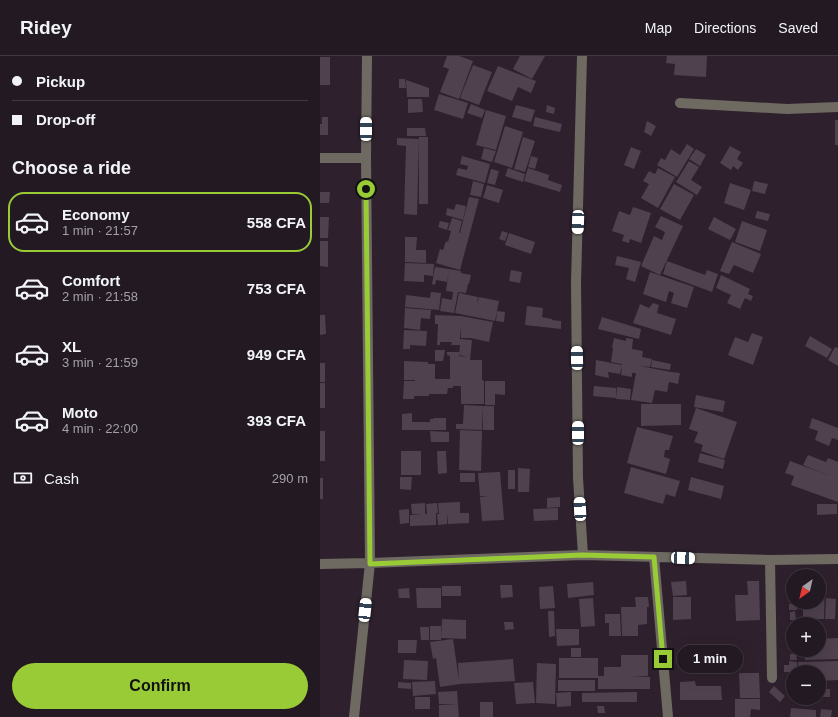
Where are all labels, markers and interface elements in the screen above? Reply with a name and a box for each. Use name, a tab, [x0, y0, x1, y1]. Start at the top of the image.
text: Ridey	[20, 17, 72, 38]
text: Map	[645, 20, 672, 36]
text: Directions	[694, 20, 756, 36]
text: Saved	[778, 20, 818, 36]
text: Pickup	[36, 73, 85, 90]
text: Drop-off	[36, 111, 95, 128]
car	[360, 117, 372, 141]
text: Choose a ride	[12, 158, 131, 178]
route start	[357, 180, 375, 198]
icon: car	[14, 204, 50, 240]
text: Economy	[62, 206, 130, 223]
car	[572, 210, 584, 234]
text: 558 CFA	[247, 214, 306, 231]
text: 1 min · 21:57	[62, 223, 138, 238]
icon: car	[14, 270, 50, 306]
text: Comfort	[62, 272, 120, 289]
text: 753 CFA	[247, 280, 306, 297]
text: 2 min · 21:58	[62, 289, 138, 304]
icon: car	[14, 336, 50, 372]
text: XL	[62, 338, 81, 355]
text: 949 CFA	[247, 346, 306, 363]
car	[571, 346, 583, 370]
text: 3 min · 21:59	[62, 355, 138, 370]
icon: car	[14, 402, 50, 438]
text: Moto	[62, 404, 98, 421]
text: 393 CFA	[247, 412, 306, 429]
text: 4 min · 22:00	[62, 421, 138, 436]
car	[572, 421, 584, 445]
icon: cash	[12, 467, 34, 489]
text: Cash	[44, 470, 79, 487]
text: 290 m	[272, 471, 308, 486]
car	[573, 497, 587, 521]
car	[671, 552, 695, 564]
north arrow	[786, 569, 826, 609]
map controls	[786, 569, 826, 705]
car	[358, 597, 372, 623]
button: +	[786, 617, 826, 657]
callout: 1 min	[677, 645, 743, 673]
route end	[654, 650, 672, 668]
text: 1 min	[693, 651, 727, 666]
button: Confirm	[12, 663, 308, 709]
button: −	[786, 665, 826, 705]

